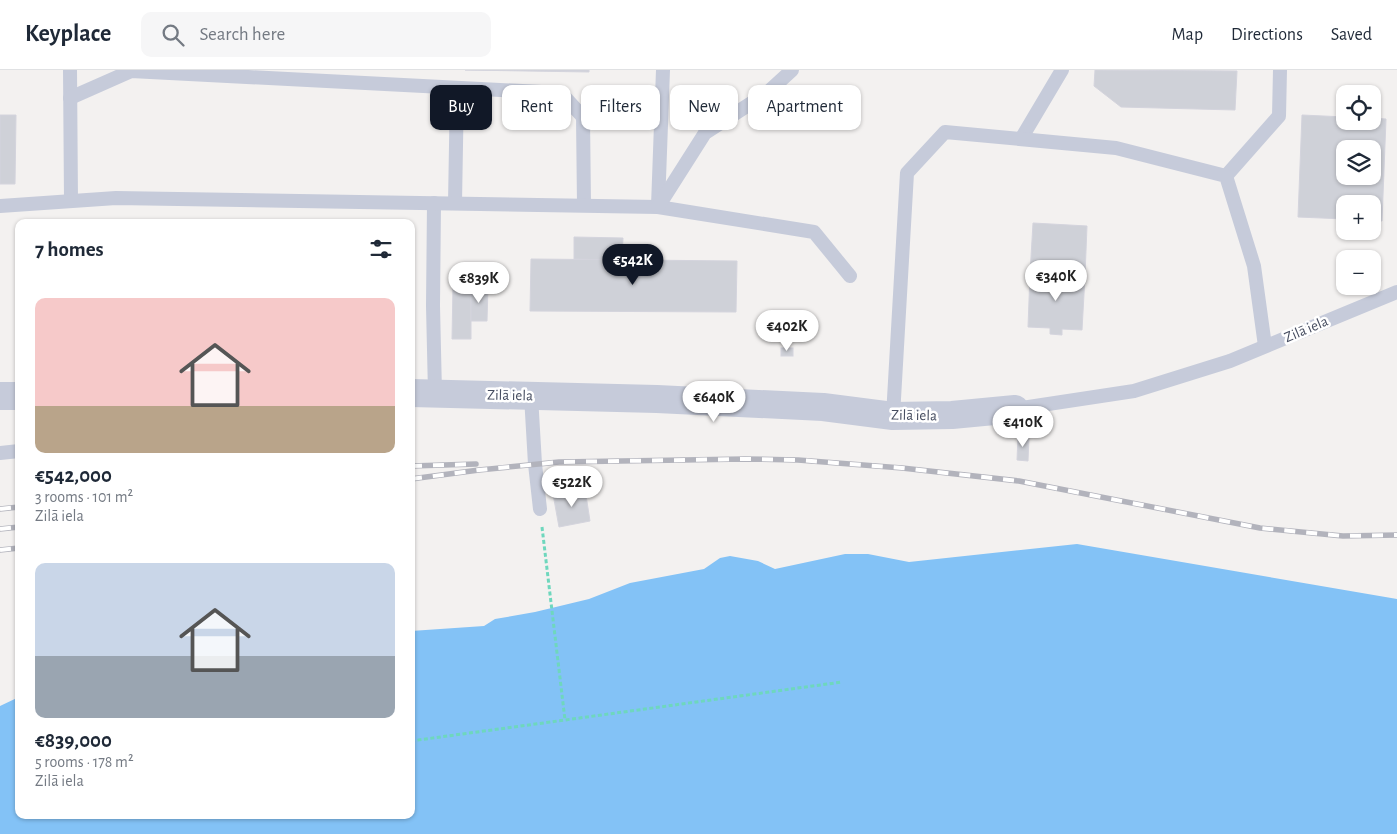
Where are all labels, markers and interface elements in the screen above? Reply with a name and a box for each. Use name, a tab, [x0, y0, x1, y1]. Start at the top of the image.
search box	[141, 12, 491, 57]
icon: search	[159, 21, 187, 49]
text: Keyplace	[25, 22, 111, 46]
text: Search here	[199, 25, 285, 44]
text: Map	[1172, 26, 1203, 44]
text: Directions	[1231, 26, 1303, 44]
text: Saved	[1331, 26, 1372, 44]
chip: Buy	[430, 85, 492, 130]
chip: Rent	[502, 85, 571, 130]
chip: Filters	[581, 85, 660, 130]
chip: New	[670, 85, 738, 130]
chip: Apartment	[748, 85, 861, 130]
map controls	[1336, 85, 1381, 295]
button: locate	[1336, 85, 1381, 130]
button: layers	[1336, 140, 1381, 185]
button: +	[1336, 195, 1381, 240]
icon: filters	[367, 235, 395, 263]
text: 7 homes	[35, 239, 104, 260]
pin: €542K	[598, 244, 668, 286]
button: −	[1336, 250, 1381, 295]
text: €542K	[613, 252, 653, 268]
pin: €340K	[1021, 260, 1091, 302]
pin: €839K	[444, 262, 514, 304]
text: €340K	[1036, 268, 1076, 284]
text: €839K	[459, 270, 499, 286]
pin: €402K	[752, 310, 822, 352]
street label: Zilā iela	[1282, 314, 1330, 345]
text: €402K	[767, 318, 807, 334]
icon: home	[170, 330, 260, 420]
pin: €640K	[679, 380, 749, 423]
street label: Zilā iela	[487, 388, 533, 403]
text: €640K	[694, 389, 734, 405]
pin: €410K	[988, 406, 1058, 448]
street label: Zilā iela	[891, 408, 937, 423]
text: €410K	[1004, 414, 1042, 430]
text: €542,000	[35, 465, 112, 486]
pin: €522K	[537, 466, 607, 508]
text: €522K	[553, 474, 591, 490]
text: 3 rooms · 101 m²	[35, 489, 133, 505]
text: Zilā iela	[35, 508, 84, 524]
icon: home	[170, 595, 260, 685]
text: €839,000	[35, 730, 112, 751]
text: 5 rooms · 178 m²	[35, 754, 133, 770]
text: Zilā iela	[35, 773, 84, 789]

